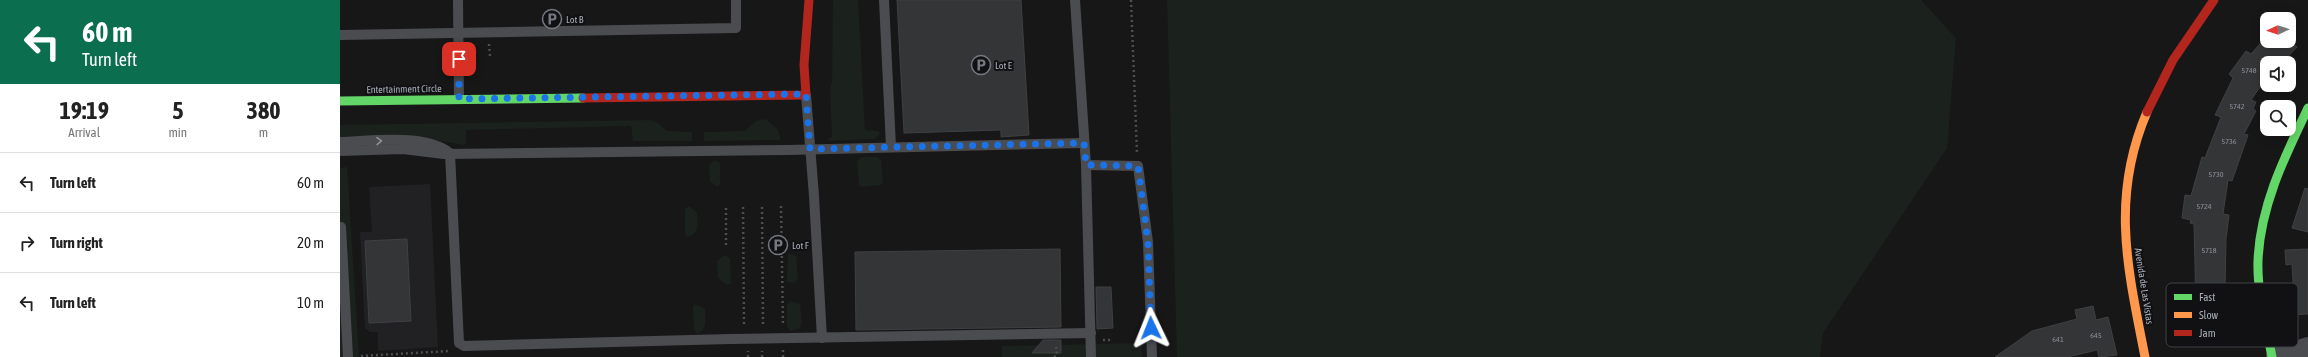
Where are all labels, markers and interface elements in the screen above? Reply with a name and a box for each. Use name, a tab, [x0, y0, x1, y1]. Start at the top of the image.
parking icon: Lot B	[541, 8, 563, 30]
north arrow	[2260, 12, 2296, 48]
map controls	[2260, 12, 2296, 136]
place label: Lot B	[566, 14, 584, 25]
icon: left	[16, 16, 68, 68]
text: 60 m	[82, 16, 132, 48]
pin	[442, 42, 476, 76]
icon: arrive	[448, 48, 470, 70]
text: Turn left	[82, 49, 137, 70]
parking icon: Lot E	[970, 54, 992, 76]
button: sound	[2260, 56, 2296, 92]
place label: Lot E	[995, 60, 1013, 71]
house number: 5748	[2241, 66, 2257, 75]
street label: Entertainment Circle	[366, 83, 442, 95]
text: 19:19	[60, 97, 109, 124]
text: 5	[172, 97, 183, 124]
text: 380	[247, 97, 280, 124]
button: search	[2260, 100, 2296, 136]
house number: 5742	[2229, 102, 2245, 111]
text: Arrival	[68, 125, 100, 140]
text: min	[168, 125, 187, 140]
text: m	[259, 125, 268, 140]
one-way arrow	[376, 137, 382, 145]
house number: 5736	[2221, 137, 2237, 146]
house number: 5730	[2208, 170, 2224, 179]
icon: left	[16, 172, 38, 194]
text: Turn left	[50, 174, 96, 191]
text: 60 m	[297, 174, 324, 191]
house number: 5724	[2196, 202, 2212, 211]
icon: right	[16, 232, 38, 254]
text: Turn right	[50, 234, 103, 251]
text: 20 m	[297, 234, 324, 251]
parking icon: Lot F	[767, 234, 789, 256]
place label: Lot F	[792, 240, 809, 251]
house number: 5718	[2201, 246, 2217, 255]
street label: Avenida de Las Vistas	[2133, 247, 2156, 325]
legend	[2166, 283, 2298, 347]
text: Fast	[2199, 291, 2215, 303]
icon: left	[16, 292, 38, 314]
text: Turn left	[50, 294, 96, 311]
text: 10 m	[297, 294, 324, 311]
position arrow	[1130, 307, 1172, 349]
text: Slow	[2199, 309, 2218, 321]
text: Jam	[2199, 327, 2216, 339]
house number: 645	[2090, 331, 2102, 340]
house number: 641	[2052, 335, 2064, 344]

